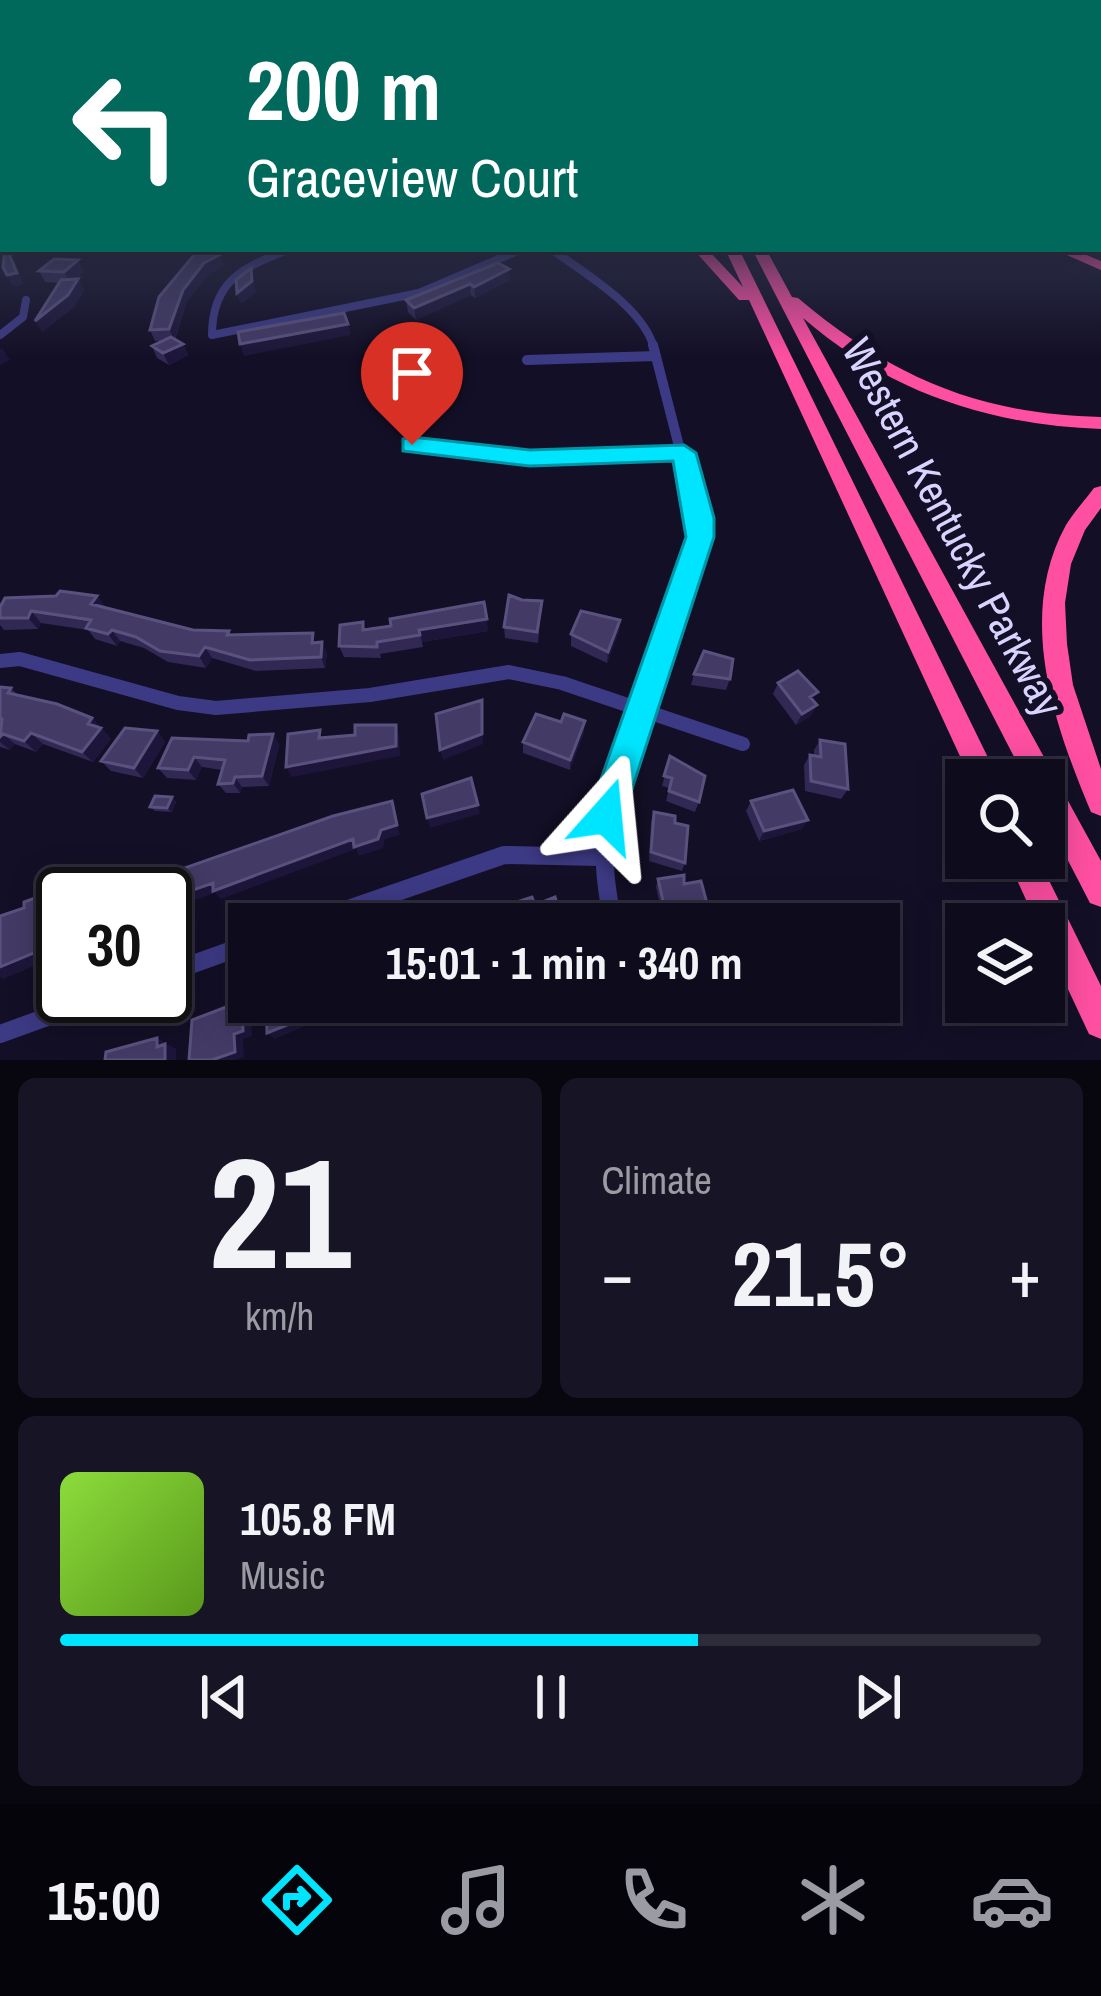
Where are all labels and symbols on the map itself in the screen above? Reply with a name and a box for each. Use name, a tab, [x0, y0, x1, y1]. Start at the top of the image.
pin	[361, 322, 463, 445]
street label: Western Kentucky Parkway	[830, 328, 1076, 726]
position arrow	[543, 753, 669, 879]
speed limit sign: 30	[36, 867, 192, 1023]

